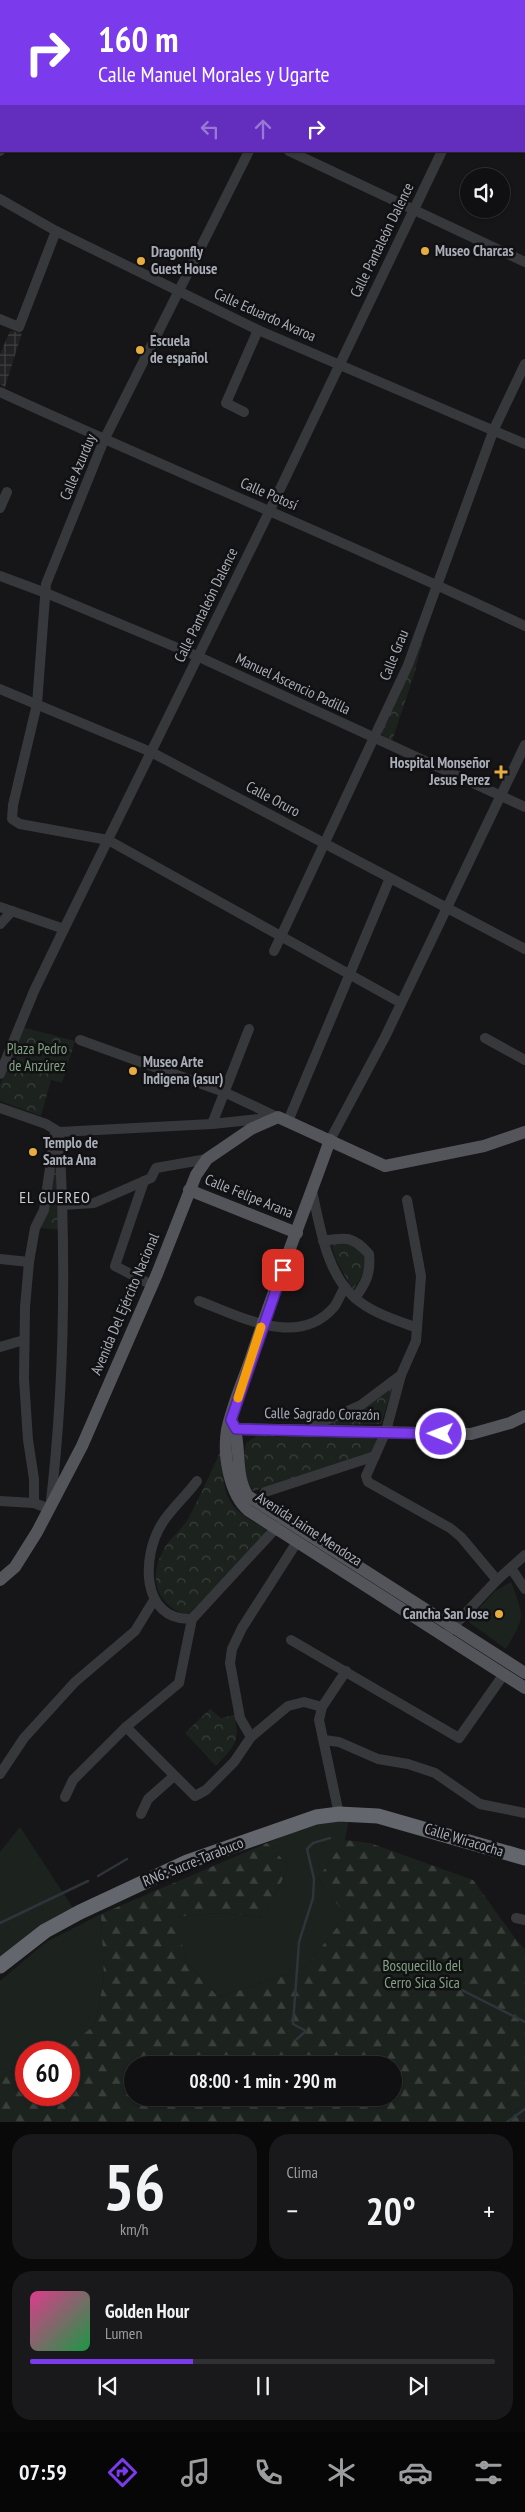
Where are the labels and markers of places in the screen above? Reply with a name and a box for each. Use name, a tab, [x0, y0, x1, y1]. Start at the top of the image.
place label: Museo Charcas	[435, 241, 514, 260]
place label: Dragonfly Guest House	[151, 242, 217, 278]
marker: Museo Charcas	[419, 245, 431, 257]
marker: Dragonfly Guest House	[135, 255, 147, 267]
place label: Escuela de español	[150, 331, 208, 367]
marker: Escuela de español	[134, 344, 146, 356]
place label: Hospital Monseñor Jesus Perez	[390, 753, 491, 789]
marker: Hospital Monseñor Jesus Perez	[494, 765, 508, 779]
place label: Museo Arte Indigena (asur)	[143, 1052, 223, 1088]
marker: Museo Arte Indigena (asur)	[127, 1065, 139, 1077]
place label: Templo de Santa Ana	[43, 1133, 98, 1169]
marker: Templo de Santa Ana	[27, 1146, 39, 1158]
pin	[262, 1249, 304, 1291]
place label: Cancha San Jose	[403, 1604, 489, 1623]
marker: Cancha San Jose	[493, 1608, 505, 1620]

